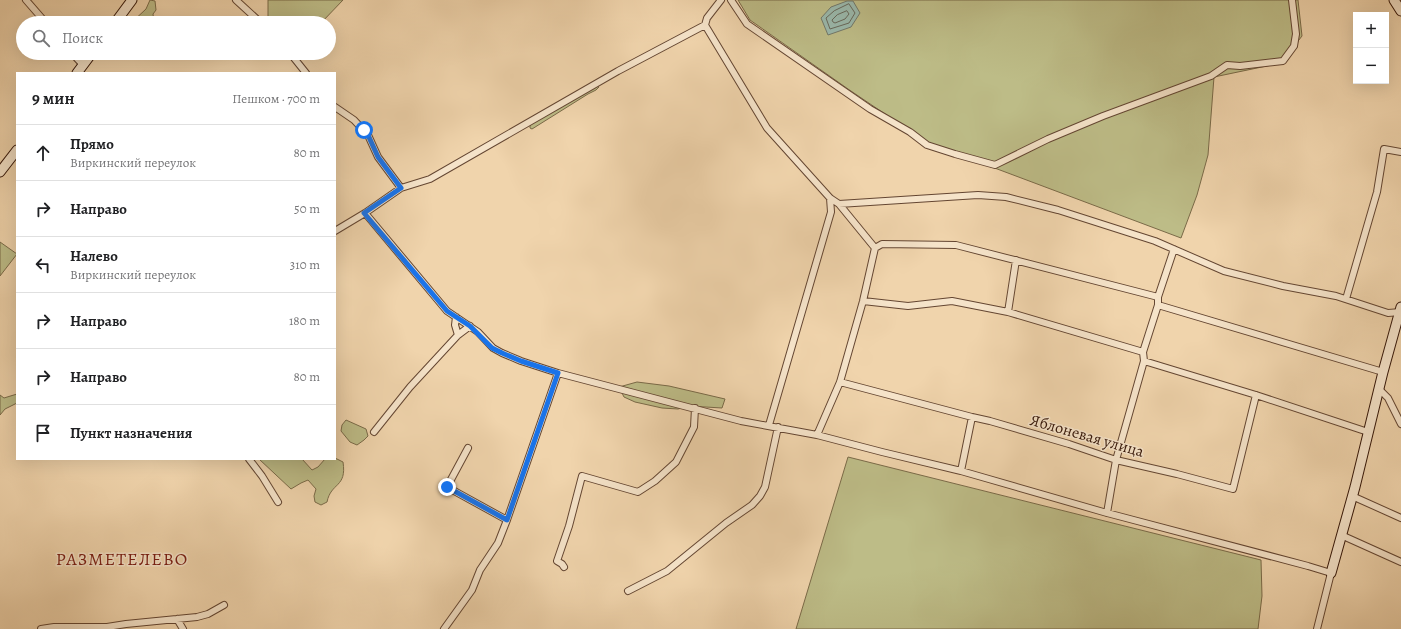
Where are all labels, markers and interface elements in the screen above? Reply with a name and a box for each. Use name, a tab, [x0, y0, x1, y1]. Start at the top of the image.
map controls	[1353, 12, 1389, 84]
button: +	[1353, 12, 1389, 48]
search box	[16, 16, 336, 60]
icon: search	[30, 27, 52, 49]
text: Поиск	[62, 28, 103, 48]
button: −	[1353, 48, 1389, 84]
text: 9 мин	[32, 87, 74, 110]
text: Пешком · 700 m	[232, 90, 320, 107]
route start	[355, 121, 373, 139]
text: Прямо	[70, 134, 114, 154]
icon: ahead	[32, 142, 54, 164]
text: 80 m	[293, 144, 320, 161]
text: Виркинский переулок	[70, 154, 196, 171]
icon: right	[32, 198, 54, 220]
text: Направо	[70, 199, 127, 219]
text: 50 m	[294, 200, 320, 217]
text: Налево	[70, 246, 118, 266]
icon: left	[32, 254, 54, 276]
text: 310 m	[290, 256, 320, 273]
text: Виркинский переулок	[70, 266, 196, 283]
icon: right	[32, 310, 54, 332]
text: Направо	[70, 311, 127, 331]
text: 180 m	[289, 312, 320, 329]
icon: right	[32, 366, 54, 388]
text: Направо	[70, 367, 127, 387]
text: 80 m	[293, 368, 320, 385]
street label: Яблоневая улица	[1027, 409, 1147, 463]
icon: arrive	[32, 422, 54, 444]
text: Пункт назначения	[70, 423, 192, 443]
route end	[438, 478, 456, 496]
district label: РАЗМЕТЕЛЕВО	[56, 547, 188, 571]

